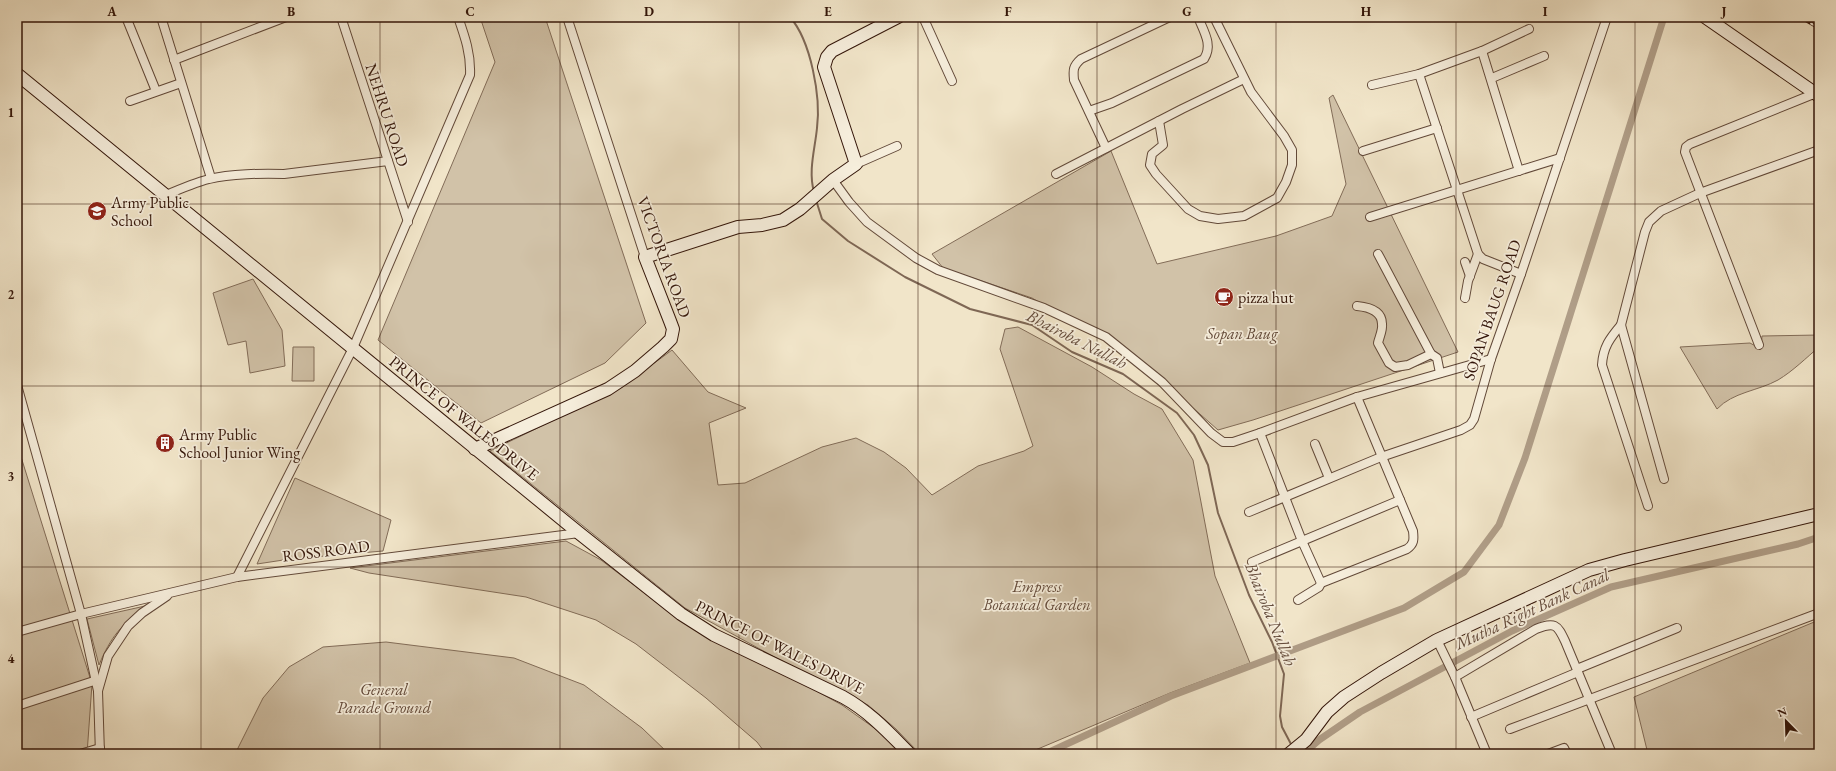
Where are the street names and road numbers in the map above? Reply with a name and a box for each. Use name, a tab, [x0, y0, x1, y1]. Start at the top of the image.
street label: NEHRU ROAD	[360, 61, 414, 169]
street label: VICTORIA ROAD	[632, 193, 696, 321]
street label: SOPAN BAUG ROAD	[1458, 237, 1526, 383]
street label: PRINCE OF WALES DRIVE	[385, 351, 543, 485]
street label: ROSS ROAD	[281, 535, 371, 567]
street label: PRINCE OF WALES DRIVE	[692, 595, 868, 699]

